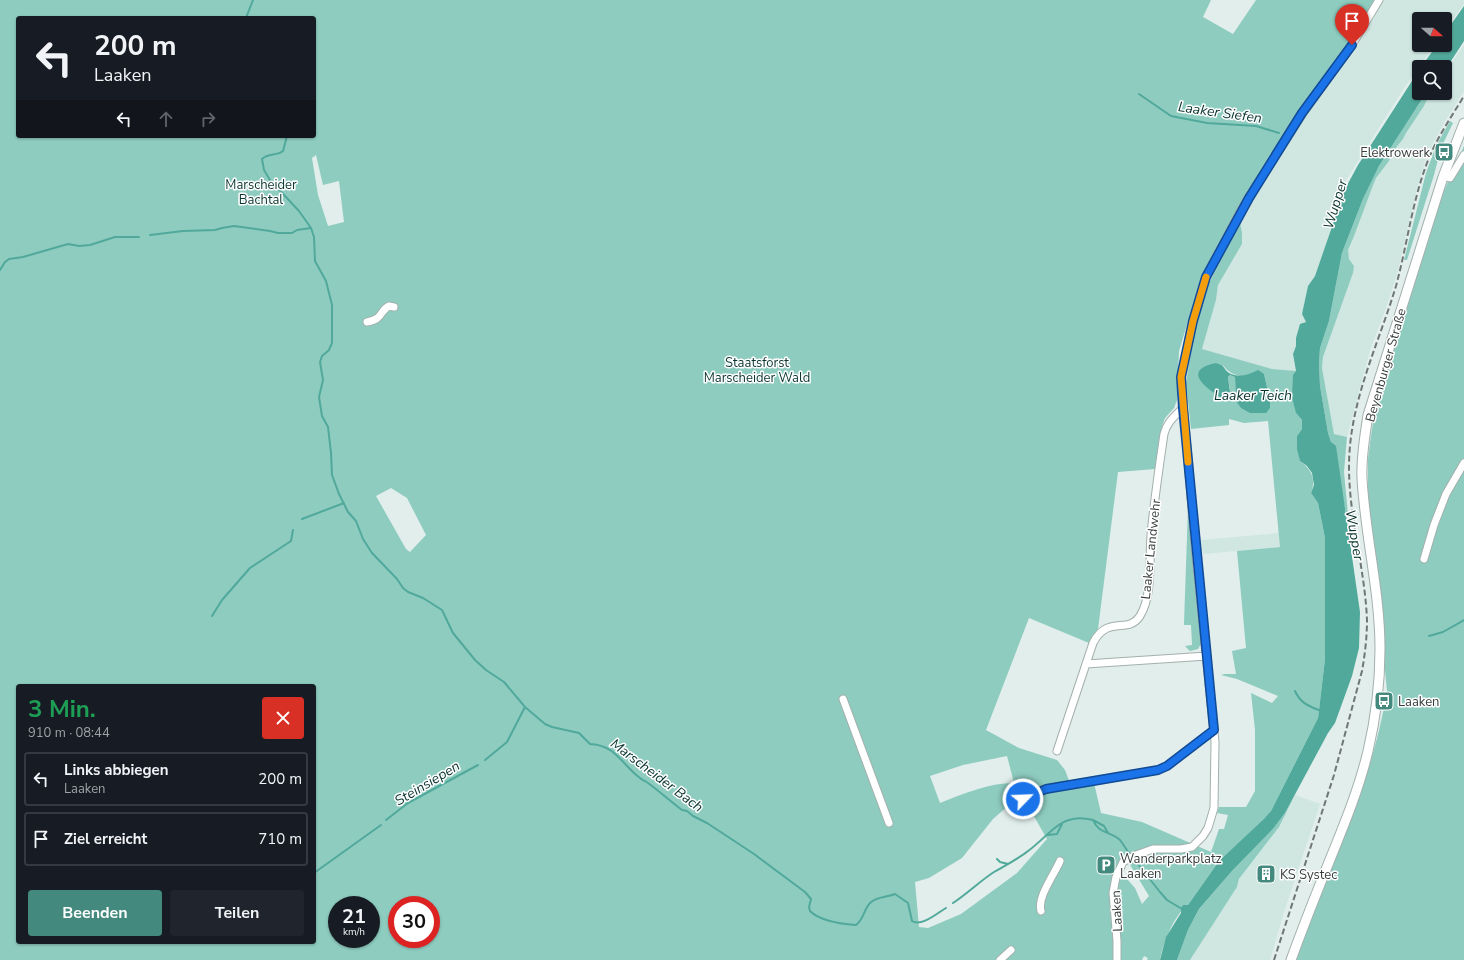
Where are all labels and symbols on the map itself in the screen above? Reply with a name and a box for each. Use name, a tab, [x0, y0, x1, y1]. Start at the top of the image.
pin	[1335, 4, 1369, 45]
north arrow	[1412, 12, 1452, 52]
water label: Laaker Siefen	[1177, 97, 1263, 128]
bus stop icon: Elektrowerk	[1433, 141, 1455, 163]
place label: Elektrowerk	[1360, 144, 1430, 162]
park label: Marscheider Bachtal	[225, 176, 297, 209]
water label: Wupper	[1319, 176, 1352, 231]
street label: Beyenburger Straße	[1361, 306, 1411, 424]
park label: Staatsforst Marscheider Wald	[704, 354, 810, 387]
water label: Laaker Teich	[1214, 386, 1292, 405]
street label: Laaker Landwehr	[1137, 498, 1165, 600]
water label: Wupper	[1341, 508, 1368, 563]
bus stop icon: Laaken	[1373, 690, 1395, 712]
place label: Laaken	[1398, 693, 1439, 711]
water label: Marscheider Bach	[606, 734, 707, 817]
water label: Steinsiepen	[391, 756, 463, 810]
position arrow	[1002, 778, 1044, 820]
place label: Wanderparkplatz Laaken	[1120, 850, 1222, 883]
parking icon: Wanderparkplatz Laaken	[1095, 854, 1117, 876]
building icon: KS Systec	[1255, 863, 1277, 885]
place label: KS Systec	[1280, 866, 1337, 884]
street label: Laaken	[1107, 890, 1127, 932]
speed limit sign: 30	[388, 896, 440, 948]

